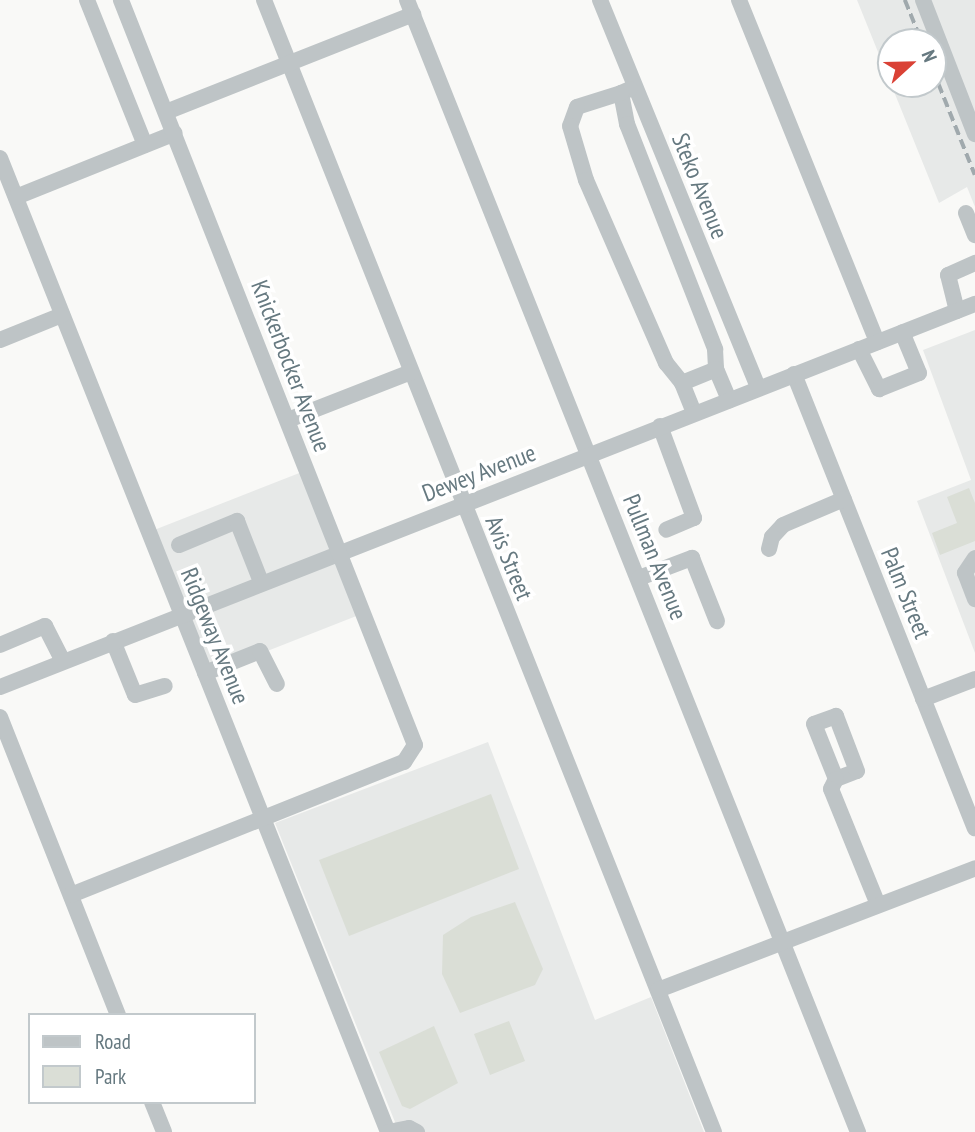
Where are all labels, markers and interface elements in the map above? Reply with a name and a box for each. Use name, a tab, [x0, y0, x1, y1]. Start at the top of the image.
north arrow	[877, 28, 947, 98]
text: N	[917, 47, 943, 65]
street label: Steko Avenue	[666, 129, 734, 243]
street label: Knickerbocker Avenue	[245, 276, 337, 456]
street label: Dewey Avenue	[418, 438, 540, 508]
street label: Pullman Avenue	[617, 490, 693, 624]
street label: Avis Street	[479, 512, 539, 604]
street label: Palm Street	[875, 543, 937, 643]
street label: Ridgeway Avenue	[174, 563, 256, 709]
legend	[28, 1013, 256, 1104]
text: Road	[95, 1028, 131, 1055]
text: Park	[95, 1063, 126, 1090]

